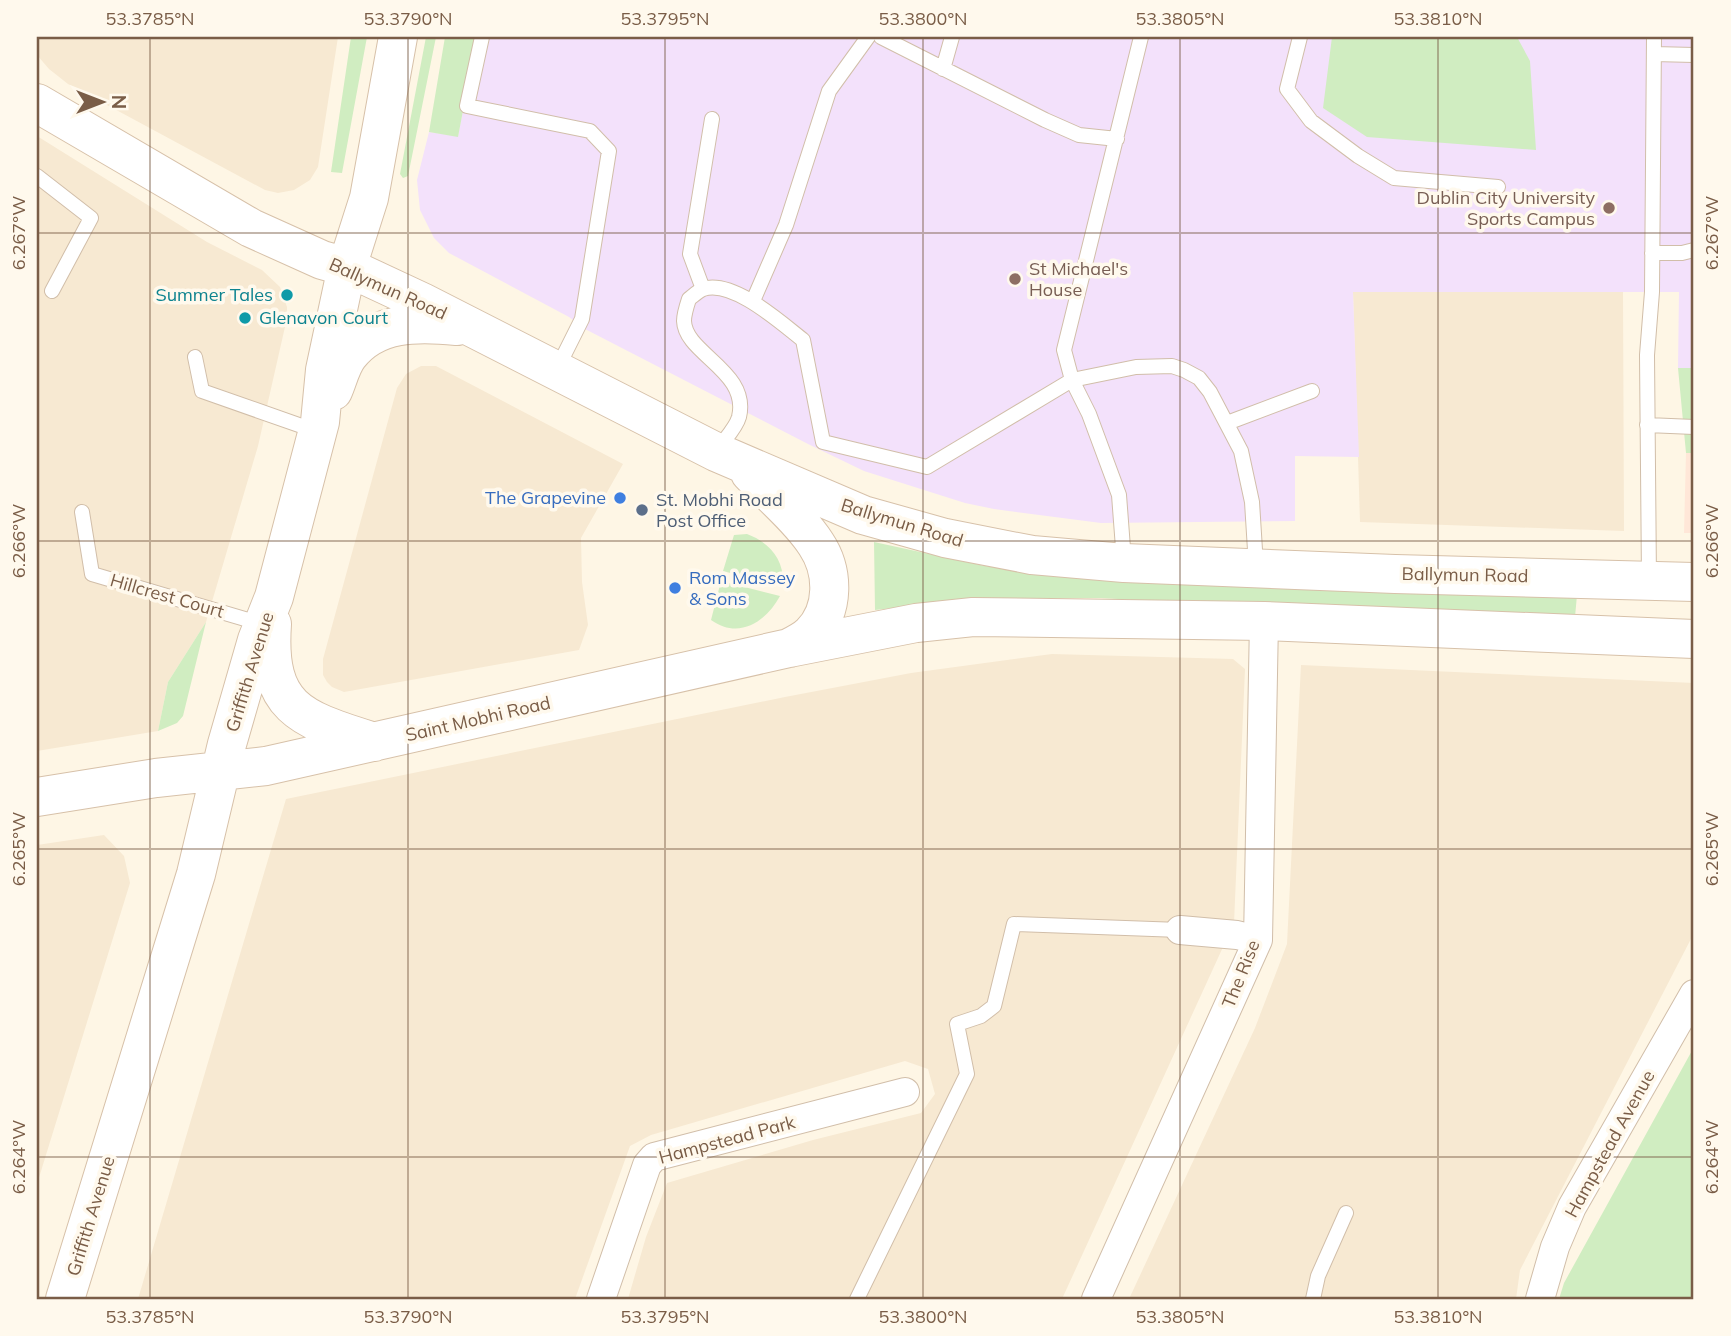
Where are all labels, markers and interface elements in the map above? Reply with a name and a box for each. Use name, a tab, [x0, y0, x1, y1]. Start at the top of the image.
text: 53.3785°N	[105, 7, 195, 30]
text: 53.3790°N	[363, 7, 453, 30]
text: 53.3795°N	[620, 7, 710, 30]
text: 53.3800°N	[878, 7, 968, 30]
text: 53.3805°N	[1135, 7, 1225, 30]
text: 53.3810°N	[1393, 7, 1483, 30]
north arrow	[66, 66, 136, 136]
text: N	[107, 95, 131, 109]
place label: Dublin City University Sports Campus	[1416, 186, 1595, 230]
text: 6.267°W	[7, 196, 30, 270]
text: 6.267°W	[1700, 196, 1723, 270]
marker: Dublin City University Sports Campus	[1601, 200, 1617, 216]
street label: Ballymun Road	[326, 252, 451, 325]
place label: St Michael's House	[1029, 257, 1128, 301]
marker: St Michael's House	[1007, 271, 1023, 287]
place label: Summer Tales	[155, 283, 273, 306]
marker: Summer Tales	[279, 287, 295, 303]
place label: Glenavon Court	[259, 306, 388, 329]
marker: Glenavon Court	[237, 310, 253, 326]
place label: The Grapevine	[485, 486, 606, 509]
place label: St. Mobhi Road Post Office	[656, 488, 783, 532]
marker: The Grapevine	[612, 490, 628, 506]
street label: Ballymun Road	[838, 493, 966, 552]
marker: St. Mobhi Road Post Office	[634, 502, 650, 518]
text: 6.266°W	[7, 504, 30, 578]
text: 6.266°W	[1700, 504, 1723, 578]
street label: Ballymun Road	[1401, 562, 1529, 587]
place label: Rom Massey & Sons	[689, 566, 796, 610]
street label: Hillcrest Court	[108, 568, 227, 623]
marker: Rom Massey & Sons	[667, 580, 683, 596]
street label: Griffith Avenue	[220, 609, 279, 735]
street label: Saint Mobhi Road	[403, 691, 553, 746]
text: 6.265°W	[7, 812, 30, 886]
text: 6.265°W	[1700, 812, 1723, 886]
street label: The Rise	[1217, 936, 1265, 1011]
street label: Hampstead Avenue	[1560, 1066, 1660, 1222]
street label: Hampstead Park	[656, 1110, 798, 1169]
text: 6.264°W	[7, 1120, 30, 1194]
text: 6.264°W	[1700, 1120, 1723, 1194]
street label: Griffith Avenue	[61, 1153, 120, 1279]
text: 53.3785°N	[105, 1305, 195, 1328]
text: 53.3790°N	[363, 1305, 453, 1328]
text: 53.3795°N	[620, 1305, 710, 1328]
text: 53.3800°N	[878, 1305, 968, 1328]
text: 53.3805°N	[1135, 1305, 1225, 1328]
text: 53.3810°N	[1393, 1305, 1483, 1328]

